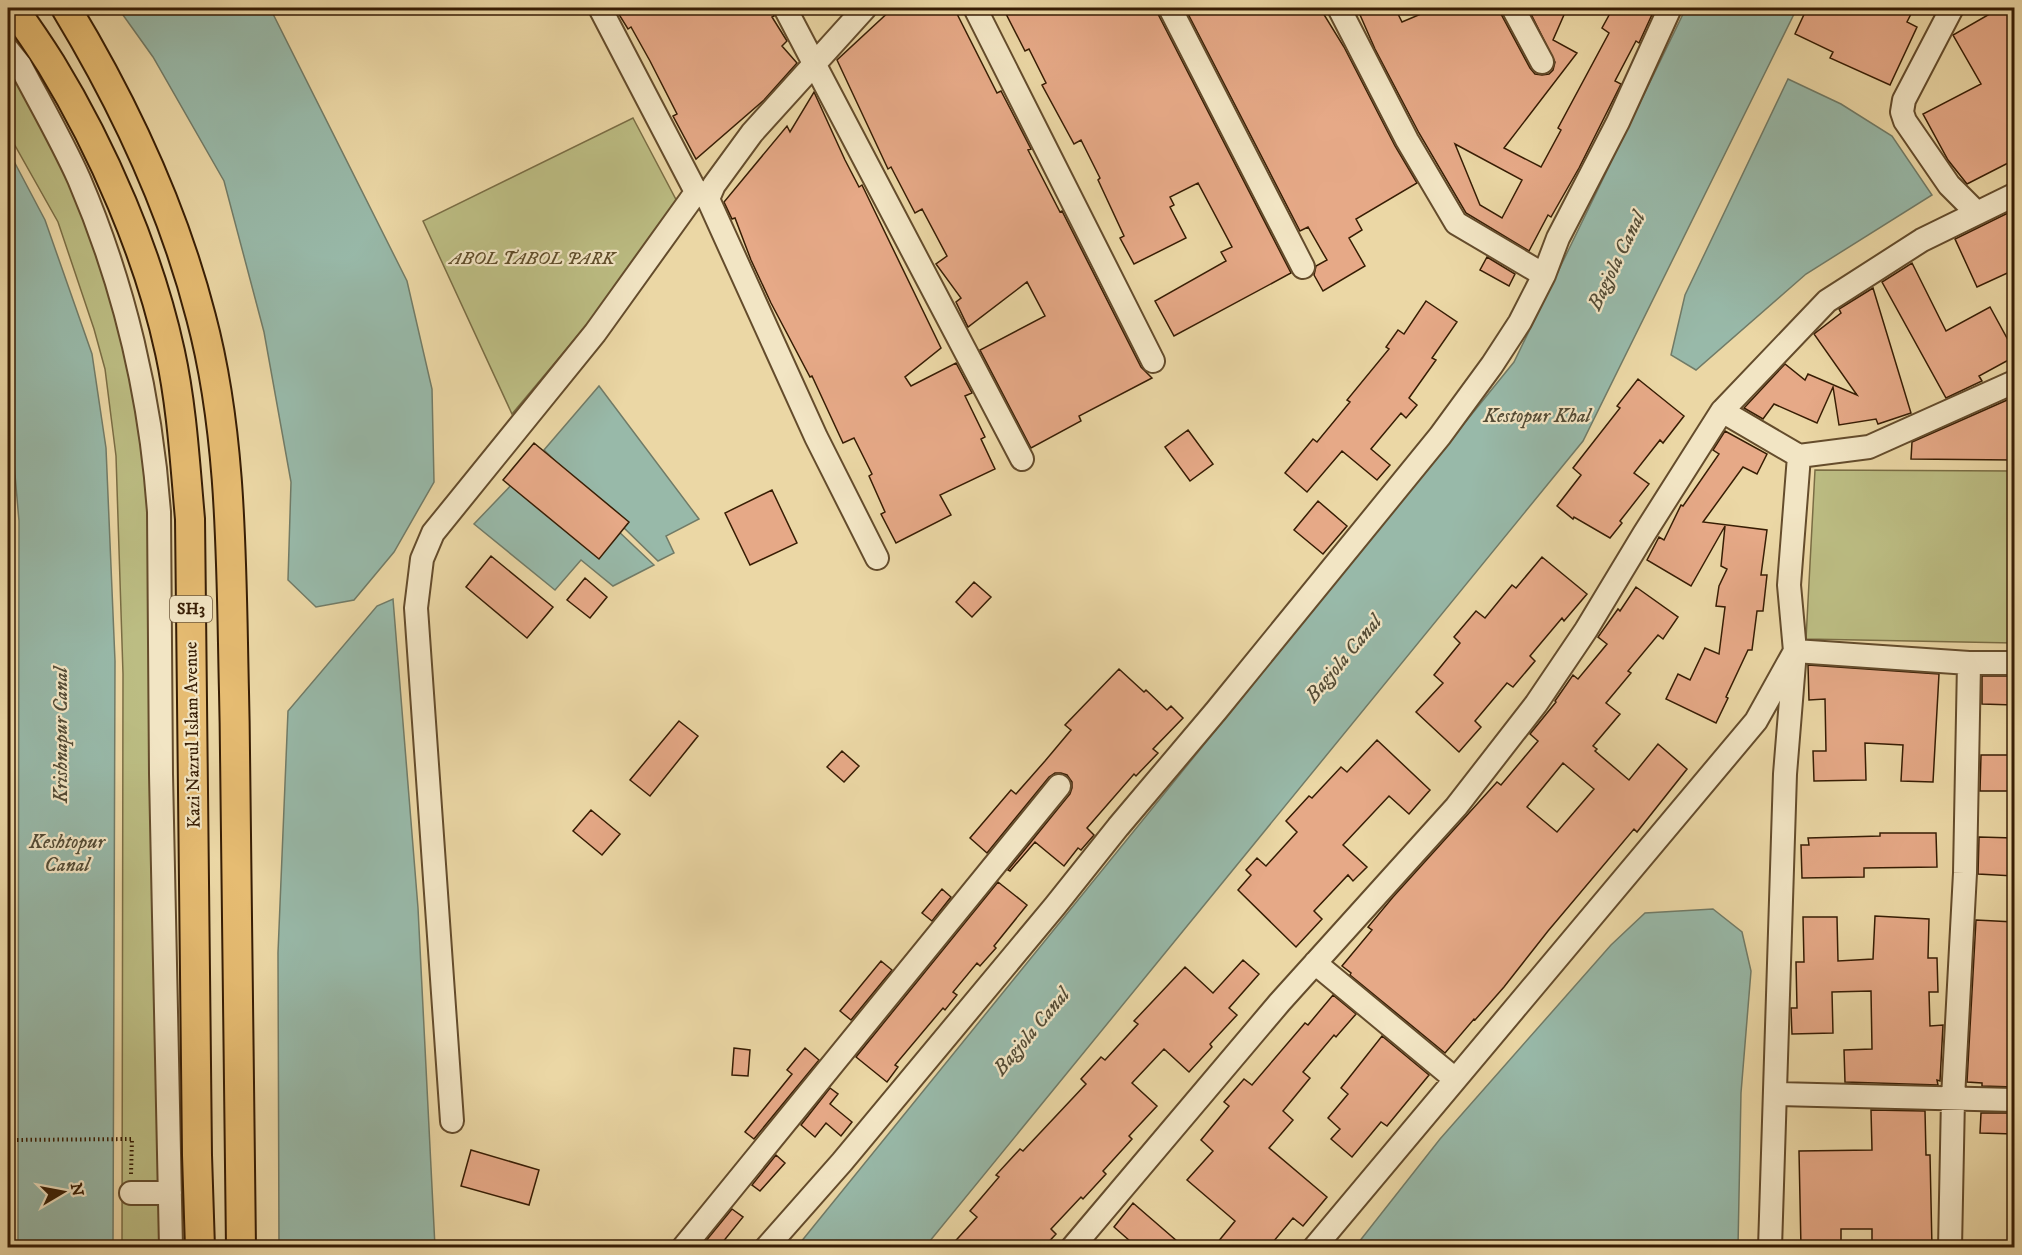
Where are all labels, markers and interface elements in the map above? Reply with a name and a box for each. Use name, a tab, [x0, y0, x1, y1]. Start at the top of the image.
water label: Bagjola Canal	[1582, 206, 1652, 315]
park label: ABOL TABOL PARK	[448, 248, 618, 270]
water label: Kestopur Khal	[1482, 404, 1593, 429]
road number: SH3	[170, 596, 212, 622]
water label: Bagjola Canal	[1300, 609, 1389, 709]
street label: Kazi Nazrul Islam Avenue	[180, 641, 206, 829]
water label: Krishnapur Canal	[49, 665, 74, 804]
water label: Keshtopur Canal	[28, 830, 107, 878]
water label: Bagjola Canal	[988, 982, 1077, 1082]
north arrow	[33, 1162, 93, 1222]
text: N	[66, 1181, 88, 1198]

